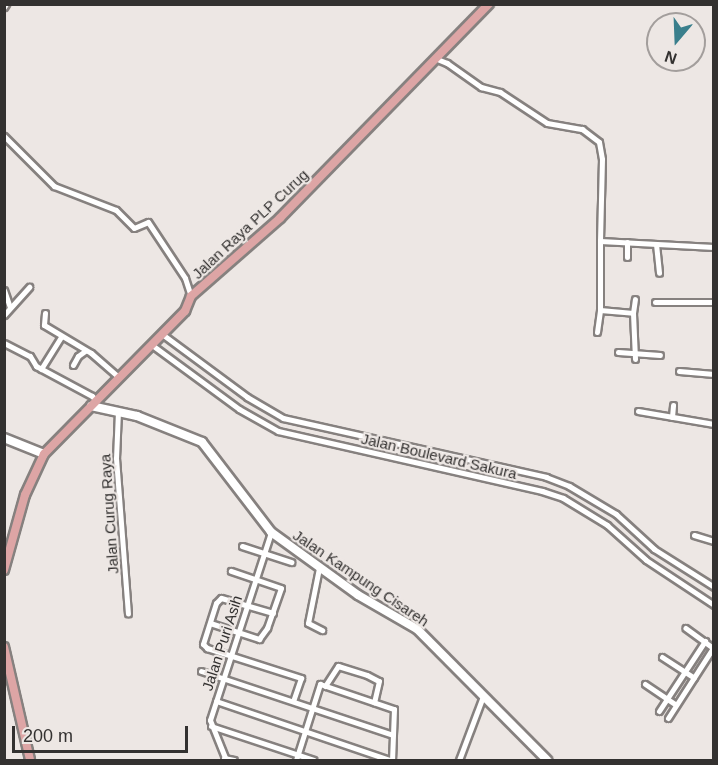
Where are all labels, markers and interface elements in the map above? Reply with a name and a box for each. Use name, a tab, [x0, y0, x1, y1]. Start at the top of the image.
north arrow	[646, 12, 706, 72]
text: N	[662, 48, 679, 68]
street label: Jalan Raya PLP Curug	[188, 165, 312, 283]
street label: Jalan Boulevard Sakura	[359, 429, 519, 483]
street label: Jalan Curug Raya	[96, 453, 122, 575]
street label: Jalan Kampung Cisareh	[290, 526, 432, 630]
street label: Jalan Puri Asih	[198, 593, 246, 693]
scale bar	[15, 714, 190, 752]
text: 200 m	[23, 726, 73, 746]

